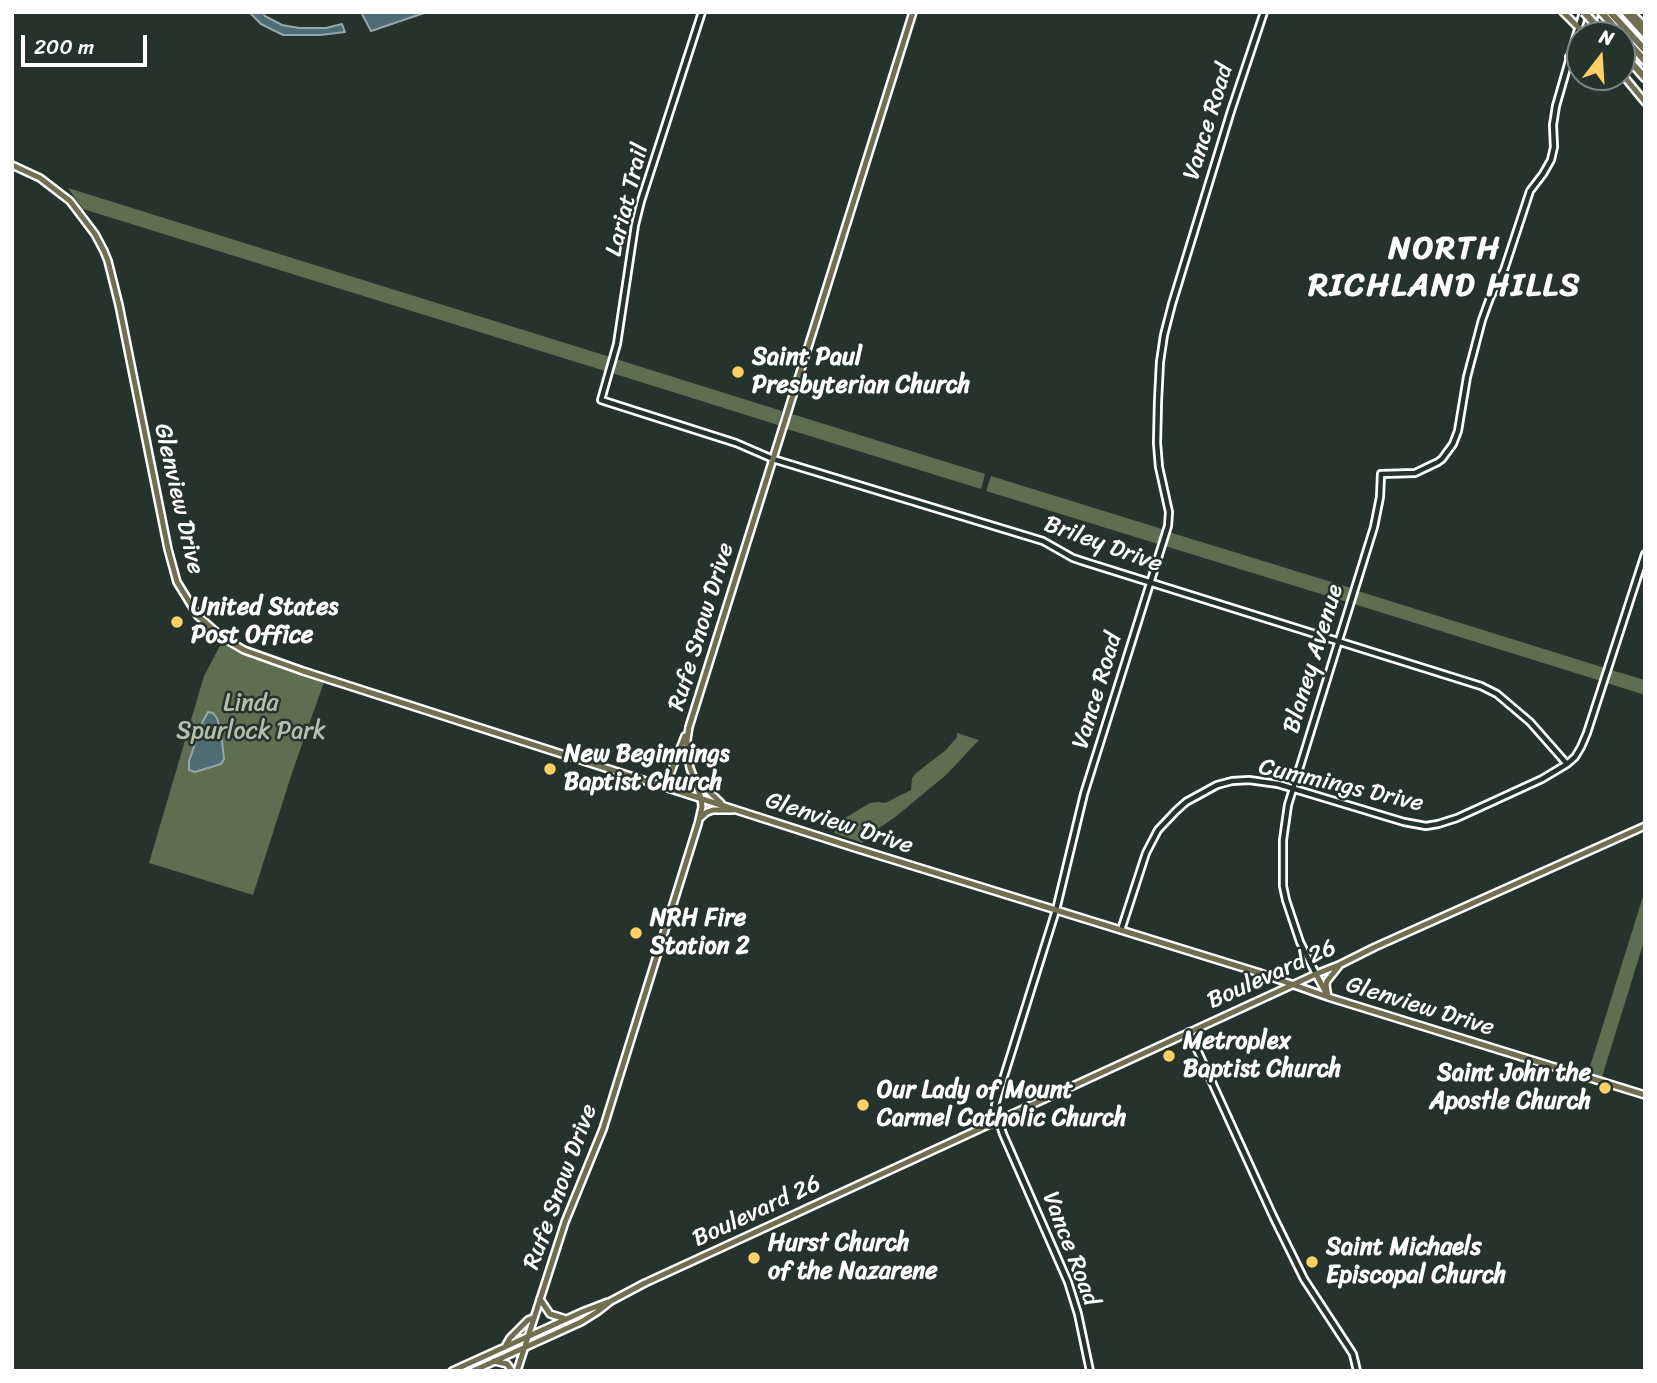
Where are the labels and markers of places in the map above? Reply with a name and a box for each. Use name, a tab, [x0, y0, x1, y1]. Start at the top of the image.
place label: Saint Paul Presbyterian Church	[752, 344, 970, 400]
marker: Saint Paul Presbyterian Church	[730, 364, 746, 380]
place label: United States Post Office	[191, 594, 338, 650]
marker: United States Post Office	[169, 614, 185, 630]
place label: New Beginnings Baptist Church	[564, 741, 730, 797]
marker: New Beginnings Baptist Church	[542, 761, 558, 777]
place label: NRH Fire Station 2	[650, 905, 750, 961]
marker: NRH Fire Station 2	[628, 925, 644, 941]
place label: Metroplex Baptist Church	[1183, 1028, 1341, 1084]
marker: Metroplex Baptist Church	[1161, 1048, 1177, 1064]
place label: Saint John the Apostle Church	[1429, 1060, 1591, 1116]
place label: Our Lady of Mount Carmel Catholic Church	[877, 1077, 1126, 1133]
marker: Saint John the Apostle Church	[1597, 1080, 1613, 1096]
marker: Our Lady of Mount Carmel Catholic Church	[855, 1097, 871, 1113]
place label: Hurst Church of the Nazarene	[768, 1230, 938, 1286]
place label: Saint Michaels Episcopal Church	[1326, 1234, 1506, 1290]
marker: Hurst Church of the Nazarene	[746, 1250, 762, 1266]
marker: Saint Michaels Episcopal Church	[1304, 1254, 1320, 1270]

